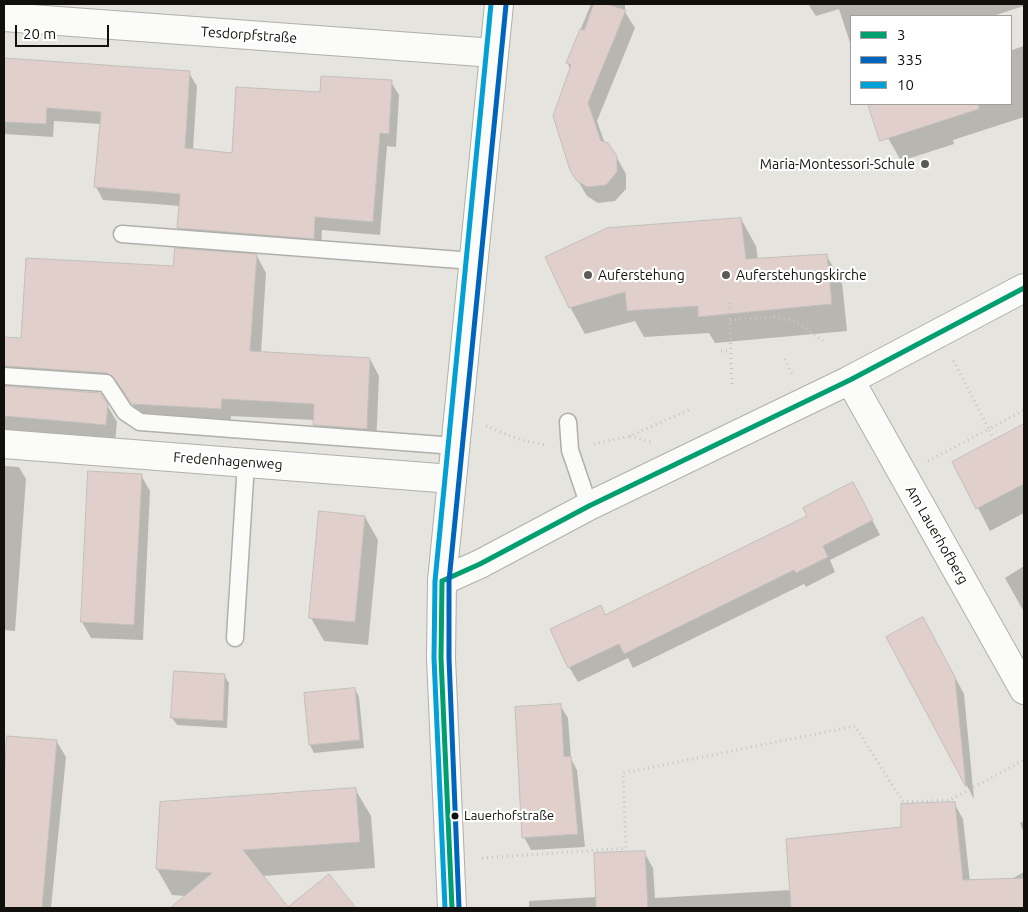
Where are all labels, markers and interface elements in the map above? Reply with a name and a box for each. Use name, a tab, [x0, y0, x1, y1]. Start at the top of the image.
scale bar	[18, 15, 111, 47]
legend	[850, 15, 1013, 105]
street label: Tesdorpfstraße	[200, 23, 298, 47]
text: 20 m	[23, 25, 56, 42]
text: 3	[897, 26, 905, 43]
text: 335	[897, 51, 922, 68]
text: 10	[897, 76, 914, 93]
place label: Maria-Montessori-Schule	[760, 156, 915, 172]
marker: Maria-Montessori-Schule	[919, 158, 931, 170]
place label: Auferstehung	[598, 267, 685, 283]
place label: Auferstehungskirche	[736, 267, 867, 283]
marker: Auferstehung	[582, 269, 594, 281]
marker: Auferstehungskirche	[720, 269, 732, 281]
street label: Fredenhagenweg	[173, 449, 283, 473]
street label: Am Lauerhofberg	[902, 483, 972, 587]
place label: Lauerhofstraße	[464, 808, 554, 824]
marker: Lauerhofstraße	[450, 811, 460, 821]

